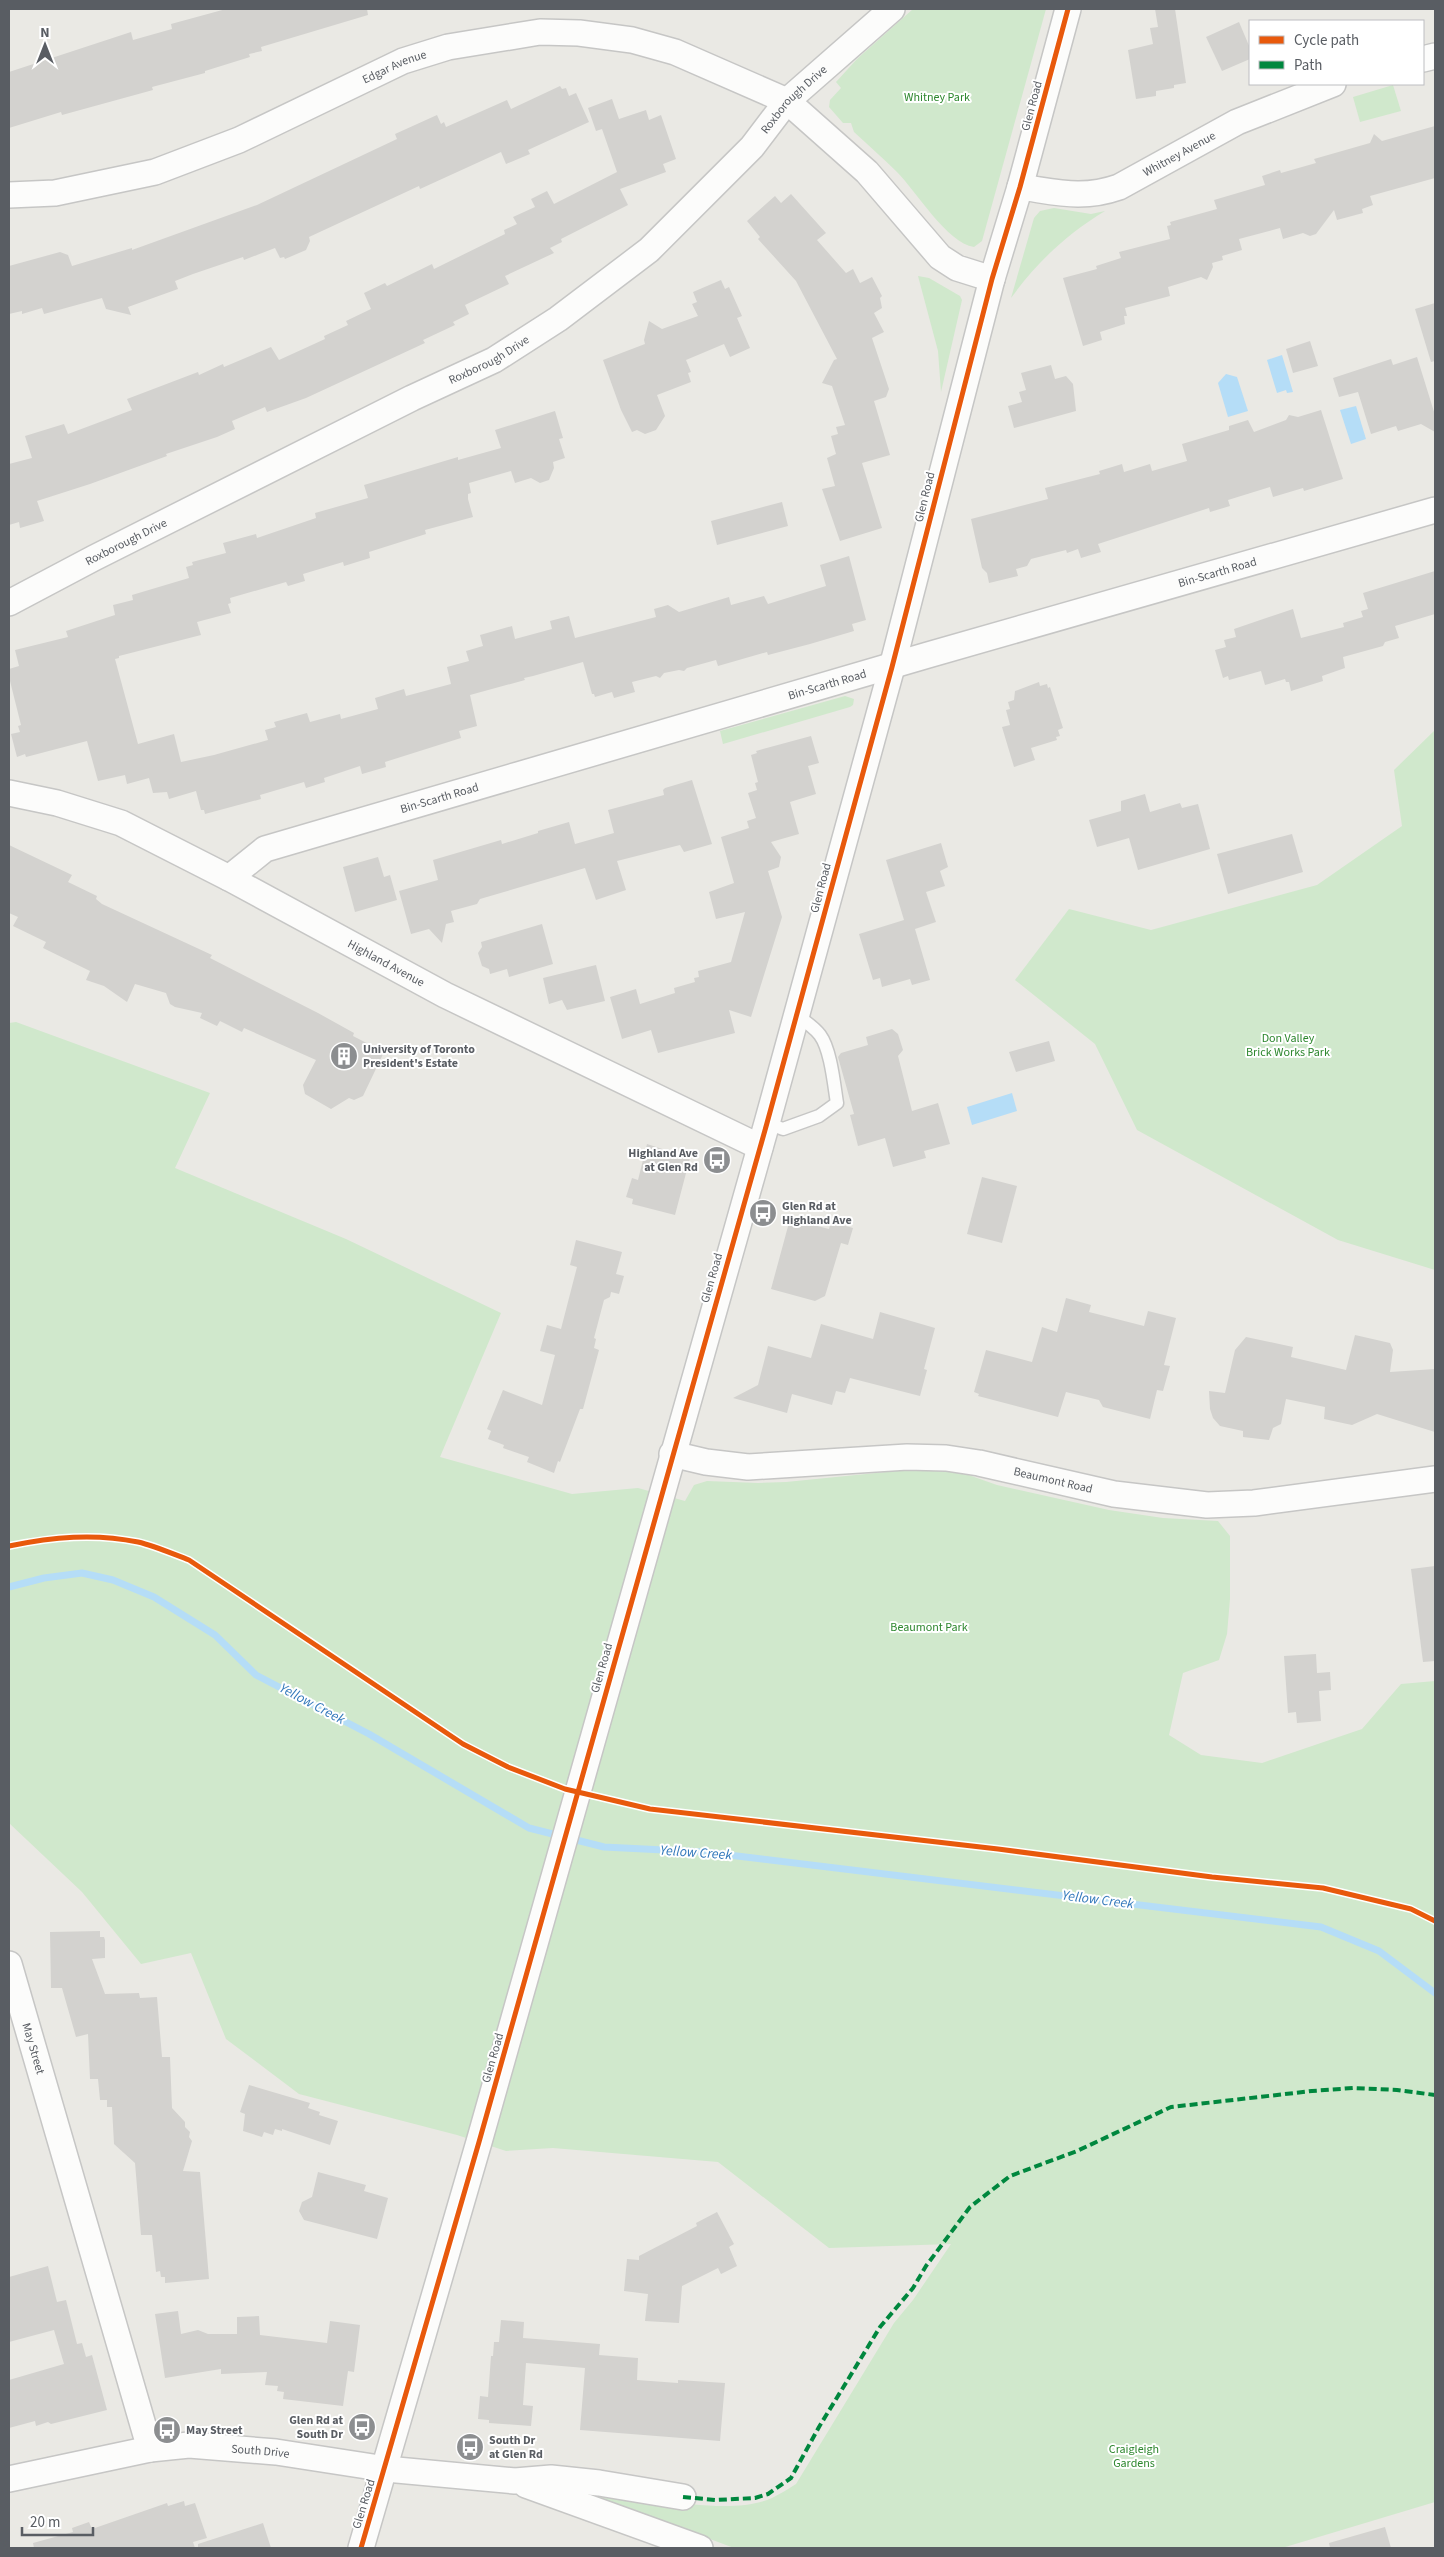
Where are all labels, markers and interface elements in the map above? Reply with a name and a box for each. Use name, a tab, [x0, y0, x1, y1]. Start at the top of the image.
north arrow	[20, 20, 70, 70]
legend	[1249, 20, 1424, 85]
text: N	[40, 23, 50, 43]
text: Cycle path	[1294, 30, 1359, 51]
street label: Edgar Avenue	[359, 46, 429, 88]
text: Path	[1294, 55, 1322, 76]
street label: Roxborough Drive	[757, 61, 831, 137]
street label: Glen Road	[1017, 79, 1047, 133]
park label: Whitney Park	[904, 89, 970, 106]
street label: Whitney Avenue	[1140, 127, 1219, 181]
street label: Roxborough Drive	[446, 331, 533, 388]
street label: Glen Road	[911, 470, 939, 524]
street label: Roxborough Drive	[82, 514, 170, 570]
street label: Bin-Scarth Road	[1176, 553, 1259, 592]
street label: Bin-Scarth Road	[786, 665, 868, 704]
street label: Bin-Scarth Road	[398, 778, 481, 817]
street label: Glen Road	[806, 861, 836, 915]
street label: Highland Avenue	[345, 935, 428, 991]
park label: Don Valley Brick Works Park	[1246, 1030, 1330, 1061]
building icon: University of Toronto President's Estate	[329, 1041, 359, 1071]
place label: University of Toronto President's Estate	[363, 1041, 475, 1072]
place label: Highland Ave at Glen Rd	[628, 1145, 698, 1176]
bus stop icon: Highland Ave at Glen Rd	[702, 1145, 732, 1175]
bus stop icon: Glen Rd at Highland Ave	[748, 1198, 778, 1228]
place label: Glen Rd at Highland Ave	[782, 1198, 852, 1229]
street label: Glen Road	[697, 1251, 727, 1305]
street label: Beaumont Road	[1012, 1463, 1094, 1497]
park label: Beaumont Park	[890, 1619, 968, 1636]
street label: Glen Road	[587, 1641, 617, 1695]
water label: Yellow Creek	[276, 1678, 349, 1730]
water label: Yellow Creek	[659, 1841, 733, 1866]
water label: Yellow Creek	[1061, 1886, 1135, 1914]
street label: May Street	[18, 2021, 49, 2076]
street label: Glen Road	[478, 2031, 508, 2085]
place label: Glen Rd at South Dr	[289, 2412, 343, 2443]
bus stop icon: Glen Rd at South Dr	[347, 2412, 377, 2442]
bus stop icon: May Street	[152, 2415, 182, 2445]
place label: May Street	[186, 2422, 243, 2439]
bus stop icon: South Dr at Glen Rd	[455, 2432, 485, 2462]
place label: South Dr at Glen Rd	[489, 2432, 543, 2463]
street label: South Drive	[231, 2440, 291, 2462]
park label: Craigleigh Gardens	[1109, 2441, 1159, 2472]
street label: Glen Road	[348, 2477, 380, 2531]
scale bar	[22, 2504, 94, 2536]
text: 20 m	[30, 2512, 60, 2533]

